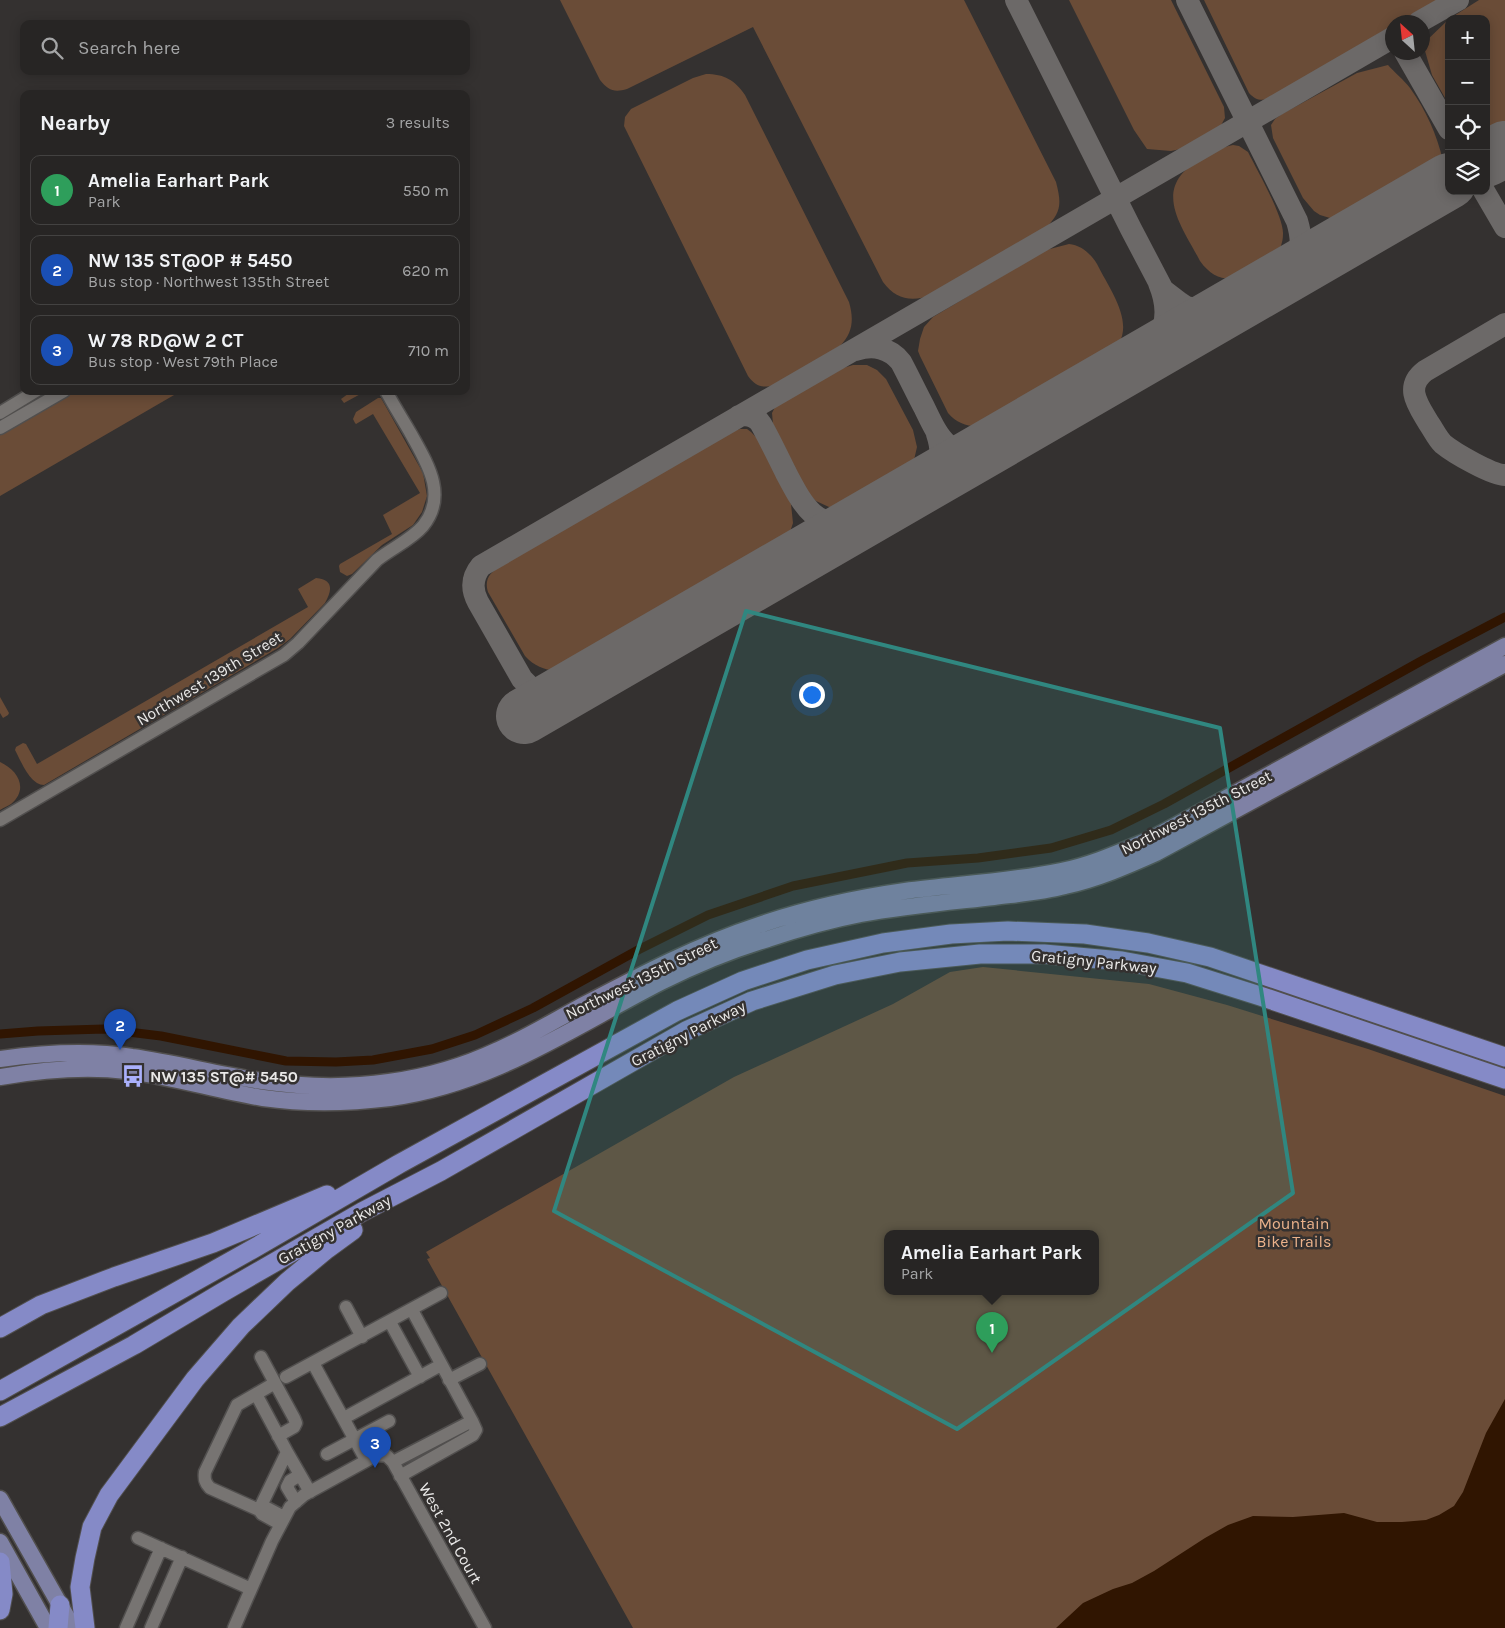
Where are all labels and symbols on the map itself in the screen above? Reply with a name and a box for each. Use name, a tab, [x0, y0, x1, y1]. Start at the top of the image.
north arrow	[1385, 15, 1430, 60]
street label: Northwest 139th Street	[133, 627, 286, 729]
your location	[799, 682, 825, 708]
street label: Northwest 135th Street	[1118, 766, 1275, 859]
street label: Northwest 135th Street	[562, 933, 720, 1023]
street label: Gratigny Parkway	[1030, 945, 1158, 978]
street label: Gratigny Parkway	[628, 996, 749, 1070]
pin: 2	[104, 1009, 136, 1050]
bus stop icon: NW 135 ST@# 5450	[120, 1063, 146, 1089]
place label: NW 135 ST@# 5450	[150, 1067, 298, 1086]
street label: Gratigny Parkway	[275, 1190, 394, 1268]
park label: Mountain Bike Trails	[1257, 1214, 1331, 1251]
pin: 1	[976, 1312, 1008, 1353]
pin: 3	[359, 1427, 391, 1468]
street label: West 2nd Court	[415, 1479, 486, 1587]

